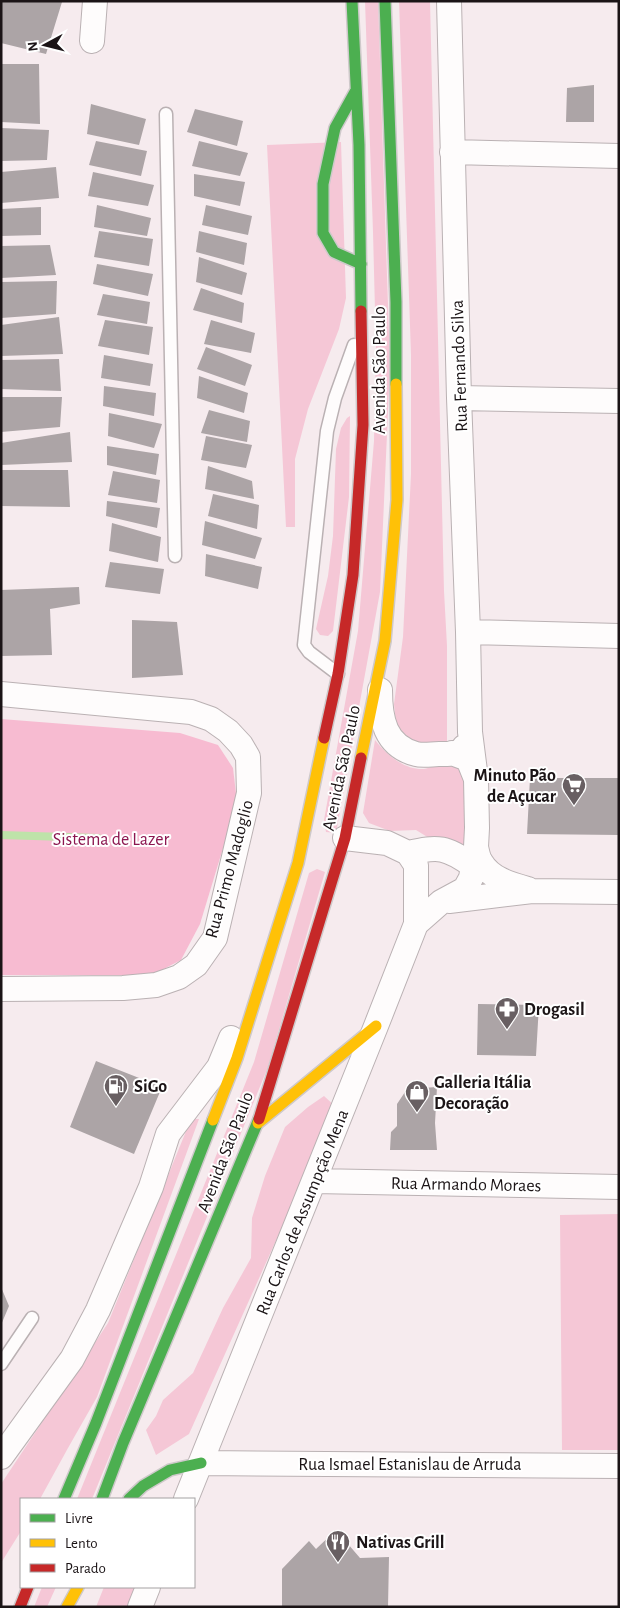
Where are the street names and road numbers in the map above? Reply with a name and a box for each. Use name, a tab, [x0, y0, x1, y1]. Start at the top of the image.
street label: Rua Fernando Silva	[449, 300, 471, 432]
street label: Avenida São Paulo	[371, 306, 389, 434]
street label: Avenida São Paulo	[320, 704, 364, 833]
street label: Rua Primo Madoglio	[203, 798, 257, 940]
street label: Avenida São Paulo	[195, 1089, 257, 1215]
street label: Rua Carlos de Assumpção Mena	[253, 1107, 352, 1318]
street label: Rua Armando Moraes	[391, 1175, 541, 1195]
street label: Rua Ismael Estanislau de Arruda	[298, 1456, 522, 1474]

